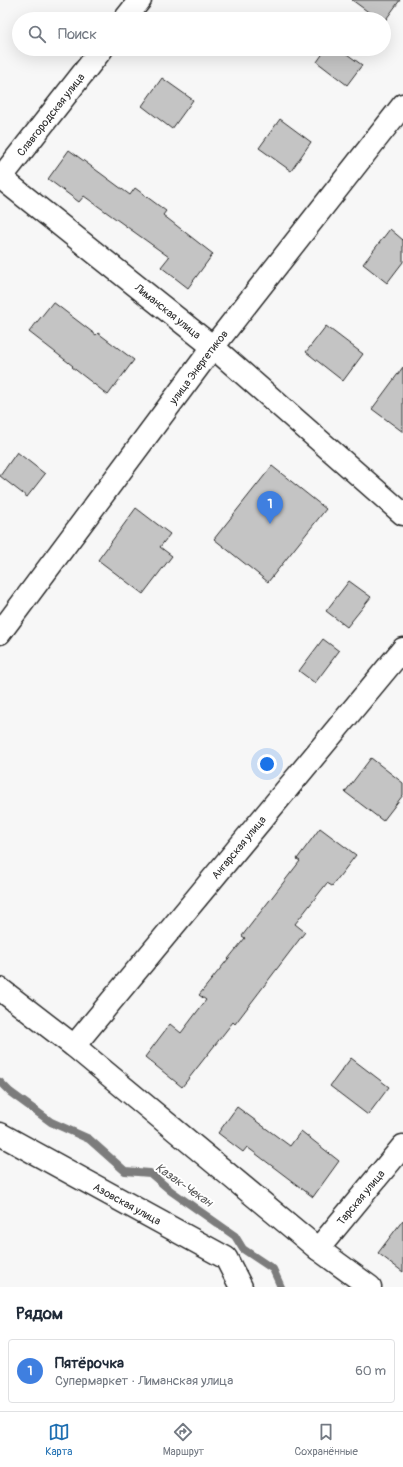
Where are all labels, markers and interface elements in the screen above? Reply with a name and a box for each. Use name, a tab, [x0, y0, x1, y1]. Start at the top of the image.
search box	[12, 12, 391, 56]
icon: search	[26, 23, 48, 45]
text: Поиск	[58, 25, 97, 44]
street label: Славгородская улица	[14, 71, 88, 159]
street label: Лиманская улица	[131, 281, 203, 342]
street label: улица Энергетиков	[166, 328, 231, 407]
pin: 1	[257, 491, 283, 524]
your location	[257, 754, 277, 774]
street label: Ангарская улица	[209, 813, 269, 882]
water label: Казак-Чекан	[152, 1160, 216, 1211]
street label: Тарская улица	[334, 1167, 388, 1228]
street label: Азовская улица	[91, 1180, 163, 1228]
text: Рядом	[16, 1303, 63, 1324]
text: Пятёрочка	[55, 1354, 124, 1373]
text: 1	[27, 1363, 33, 1379]
text: 60 m	[355, 1363, 386, 1379]
text: Супермаркет · Лиманская улица	[55, 1373, 233, 1389]
tab: Карта	[45, 1421, 72, 1458]
tab: Маршрут	[163, 1421, 204, 1458]
tab: Сохранённые	[294, 1421, 358, 1458]

